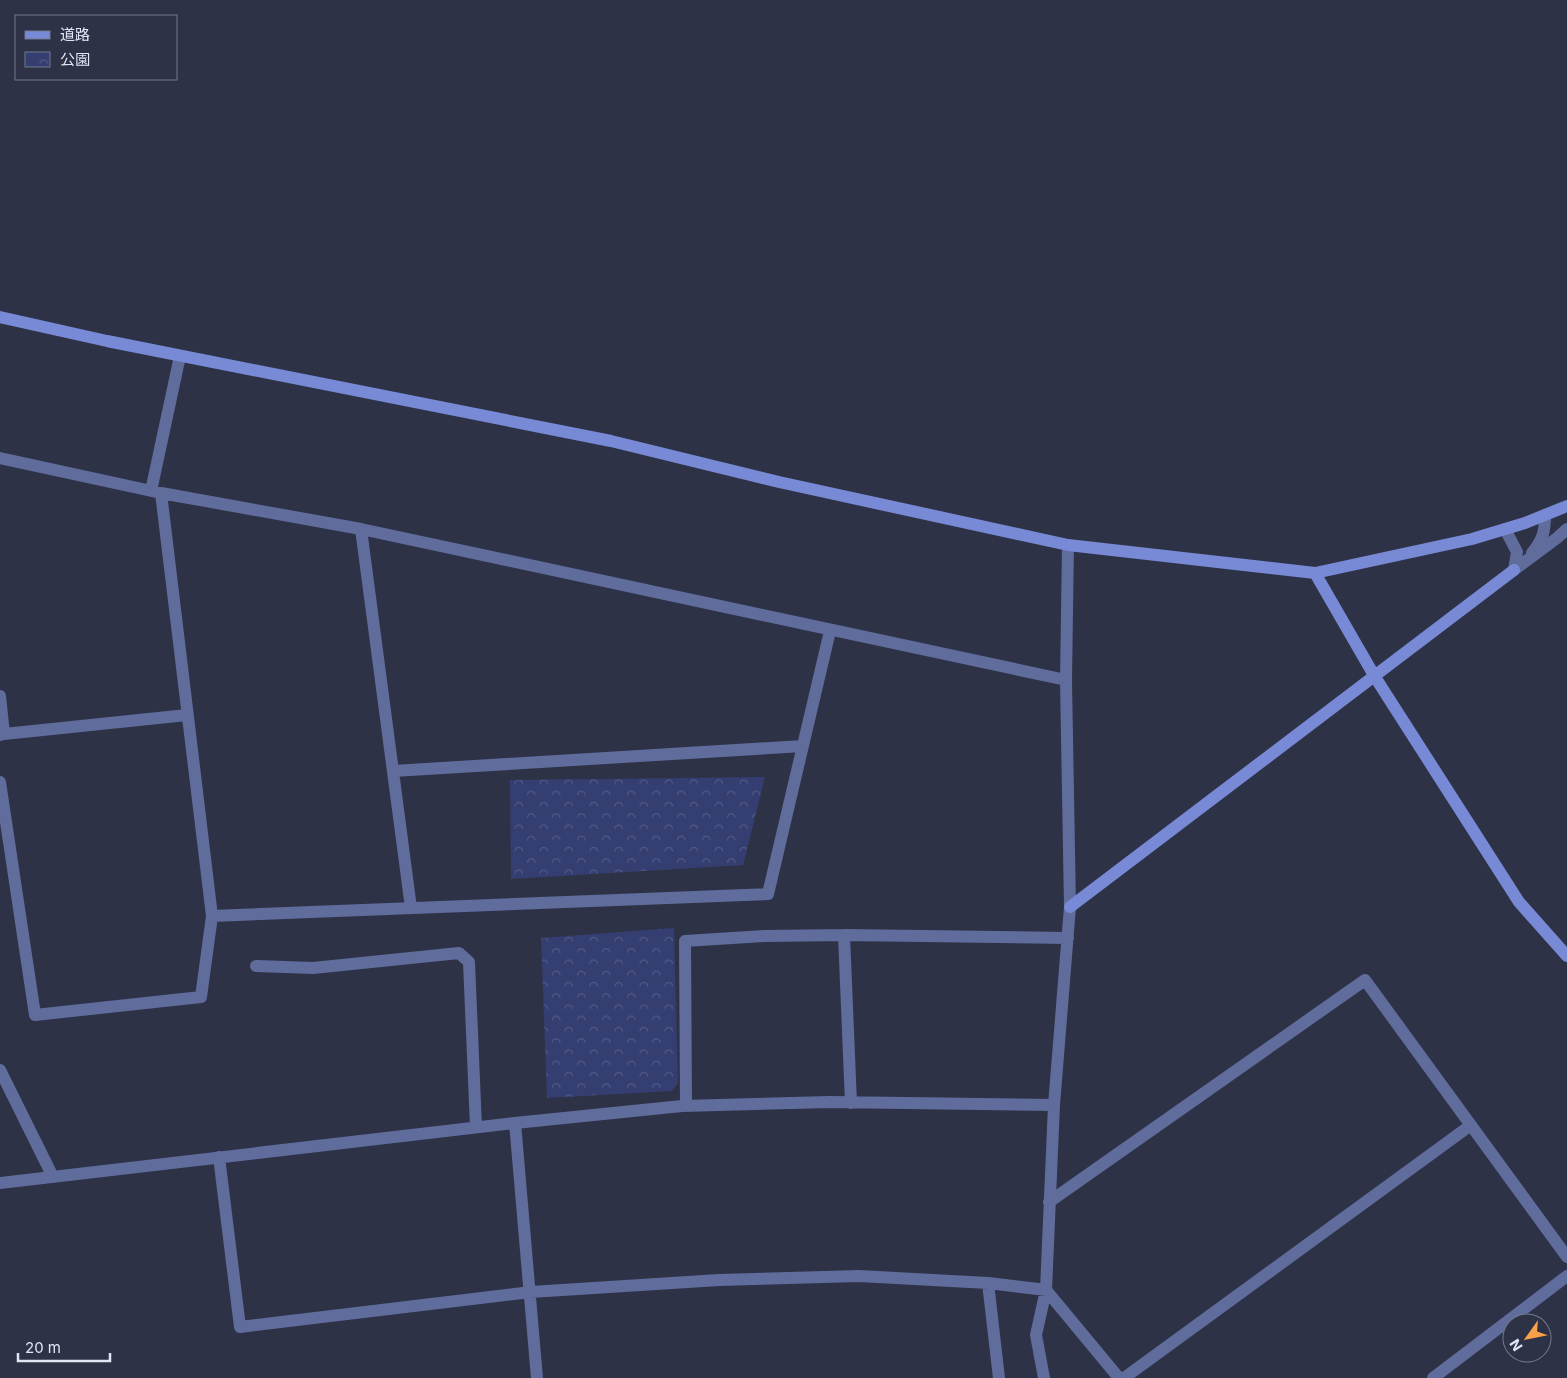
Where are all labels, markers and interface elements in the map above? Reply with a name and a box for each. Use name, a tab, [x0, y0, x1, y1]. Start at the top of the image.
legend	[15, 15, 178, 80]
text: 道路	[60, 25, 90, 44]
text: 公園	[60, 50, 90, 69]
north arrow	[1502, 1313, 1552, 1363]
scale bar	[18, 1330, 110, 1362]
text: N	[1506, 1336, 1526, 1354]
text: 20 m	[25, 1338, 61, 1357]

